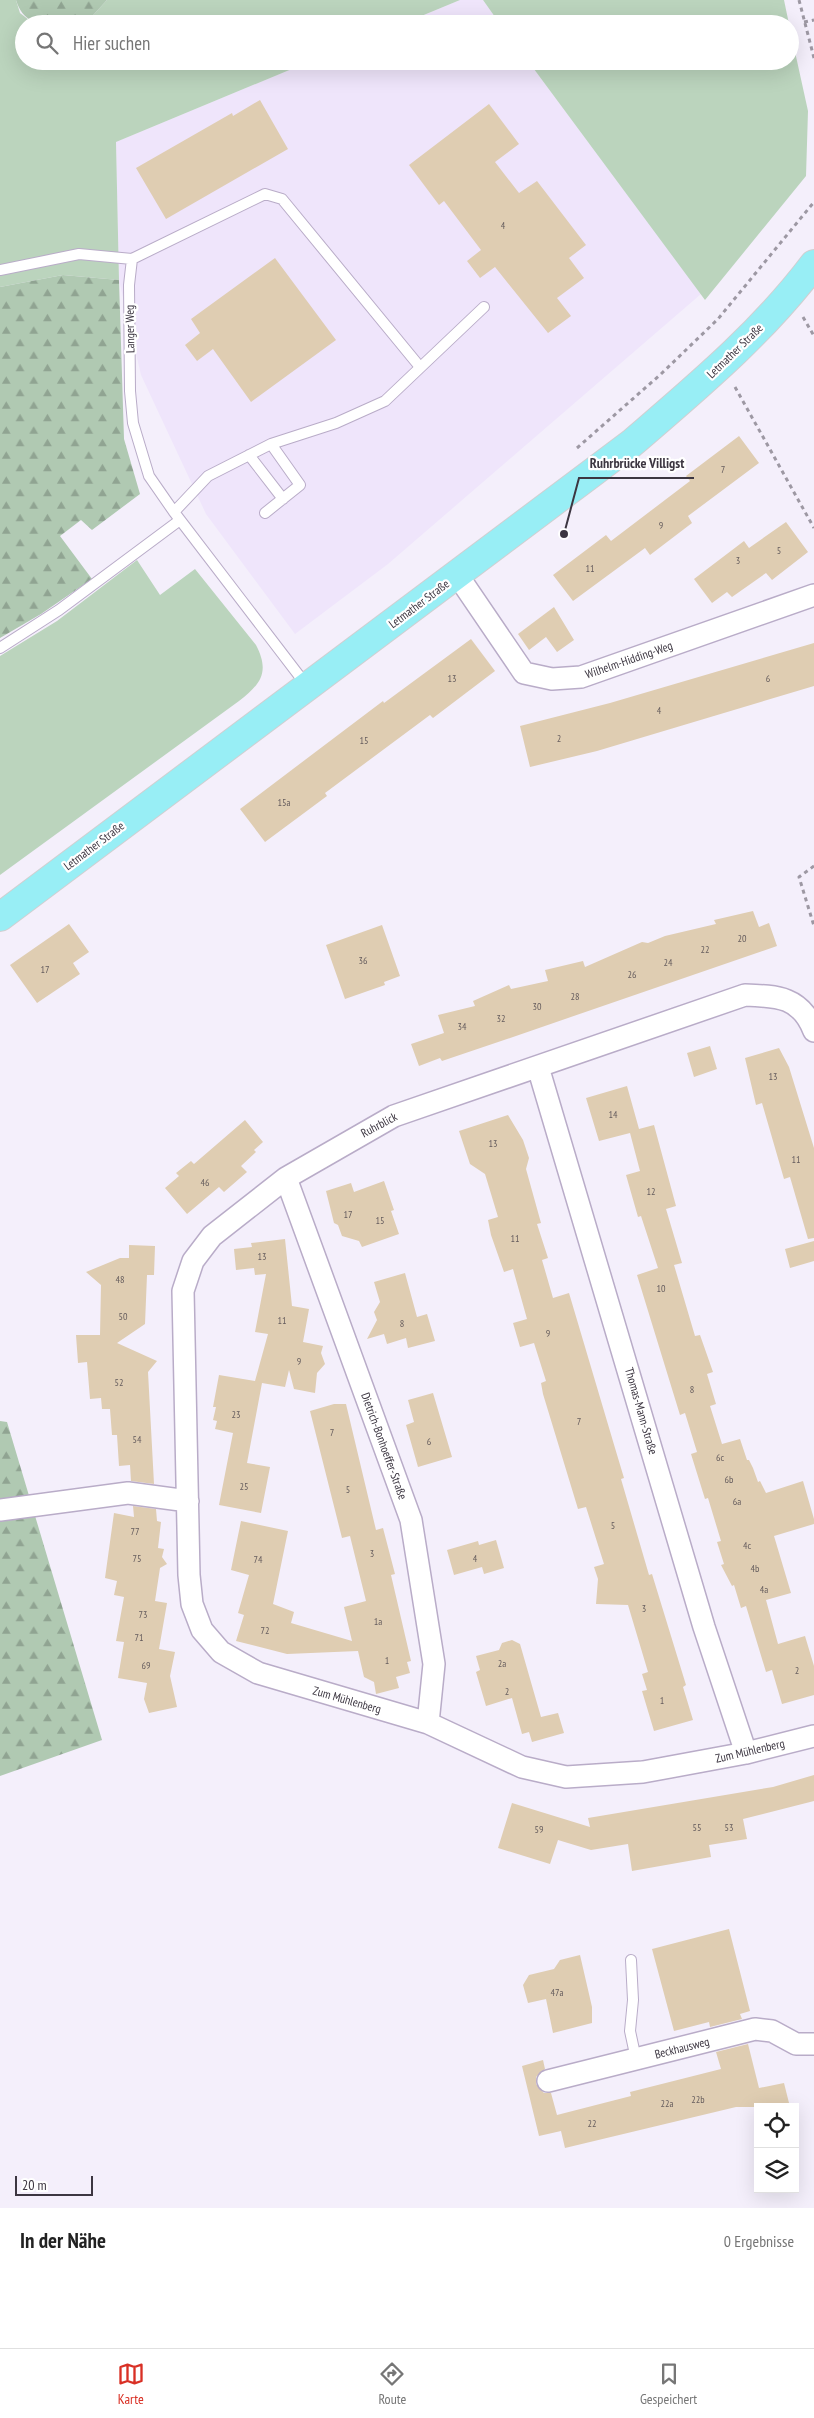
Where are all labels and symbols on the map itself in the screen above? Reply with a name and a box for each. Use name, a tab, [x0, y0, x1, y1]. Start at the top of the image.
house number: 4	[501, 219, 506, 232]
street label: Langer Weg	[122, 305, 137, 353]
street label: Letmather Straße	[704, 320, 766, 381]
callout: Ruhrbrücke Villigst	[579, 449, 694, 478]
text: Ruhrbrücke Villigst	[590, 454, 684, 472]
house number: 7	[721, 463, 725, 476]
house number: 9	[659, 519, 663, 532]
house number: 5	[777, 544, 781, 557]
house number: 3	[736, 554, 740, 567]
house number: 11	[586, 562, 595, 575]
street label: Letmather Straße	[385, 576, 452, 631]
street label: Wilhelm-Hidding-Weg	[583, 638, 674, 681]
house number: 13	[448, 672, 457, 685]
house number: 6	[766, 672, 771, 685]
house number: 4	[657, 704, 662, 717]
house number: 2	[557, 732, 561, 745]
house number: 15	[360, 734, 369, 747]
house number: 15a	[278, 796, 291, 809]
street label: Letmather Straße	[60, 818, 127, 873]
house number: 20	[738, 932, 747, 945]
house number: 22	[701, 943, 710, 956]
house number: 36	[359, 954, 368, 967]
house number: 24	[664, 956, 673, 969]
house number: 17	[41, 963, 50, 976]
house number: 26	[628, 968, 637, 981]
house number: 28	[571, 990, 580, 1003]
house number: 30	[533, 1000, 542, 1013]
house number: 32	[497, 1012, 506, 1025]
house number: 34	[458, 1020, 467, 1033]
house number: 13	[769, 1070, 778, 1083]
house number: 14	[609, 1108, 618, 1121]
street label: Ruhrblick	[358, 1109, 400, 1140]
house number: 13	[489, 1137, 498, 1150]
house number: 11	[792, 1153, 801, 1166]
house number: 46	[201, 1176, 210, 1189]
house number: 12	[647, 1185, 656, 1198]
house number: 17	[344, 1208, 353, 1221]
house number: 15	[376, 1214, 385, 1227]
house number: 11	[511, 1232, 520, 1245]
house number: 13	[258, 1250, 267, 1263]
house number: 48	[116, 1273, 125, 1286]
house number: 10	[657, 1282, 666, 1295]
house number: 50	[119, 1310, 128, 1323]
house number: 11	[278, 1314, 287, 1327]
house number: 8	[400, 1317, 404, 1330]
house number: 9	[546, 1327, 550, 1340]
house number: 9	[297, 1355, 301, 1368]
street label: Thomas-Mann-Straße	[622, 1366, 661, 1456]
house number: 52	[115, 1376, 124, 1389]
house number: 8	[690, 1383, 694, 1396]
street label: Dietrich-Bonhoeffer-Straße	[358, 1390, 411, 1501]
house number: 23	[232, 1408, 241, 1421]
house number: 7	[577, 1415, 581, 1428]
house number: 7	[330, 1426, 334, 1439]
house number: 54	[133, 1433, 142, 1446]
house number: 6	[427, 1435, 432, 1448]
house number: 6c	[716, 1451, 724, 1464]
house number: 6b	[725, 1473, 733, 1486]
house number: 25	[240, 1480, 249, 1493]
house number: 5	[346, 1483, 350, 1496]
house number: 6a	[733, 1495, 741, 1508]
house number: 5	[611, 1519, 615, 1532]
house number: 77	[131, 1525, 140, 1538]
house number: 4c	[743, 1539, 751, 1552]
house number: 3	[370, 1547, 374, 1560]
house number: 75	[133, 1552, 142, 1565]
house number: 4	[473, 1552, 478, 1565]
house number: 74	[254, 1553, 263, 1566]
house number: 4b	[751, 1562, 759, 1575]
house number: 4a	[760, 1583, 768, 1596]
house number: 3	[642, 1602, 646, 1615]
house number: 73	[139, 1608, 148, 1621]
house number: 1a	[374, 1615, 382, 1628]
house number: 72	[261, 1624, 270, 1637]
house number: 71	[135, 1631, 144, 1644]
house number: 1	[385, 1654, 389, 1667]
house number: 2a	[498, 1657, 506, 1670]
house number: 69	[142, 1659, 151, 1672]
house number: 2	[795, 1664, 799, 1677]
street label: Zum Mühlenberg	[311, 1683, 383, 1716]
house number: 2	[505, 1685, 509, 1698]
house number: 1	[660, 1694, 664, 1707]
street label: Zum Mühlenberg	[714, 1735, 786, 1766]
house number: 55	[693, 1821, 702, 1834]
house number: 53	[725, 1821, 734, 1834]
house number: 59	[535, 1823, 544, 1836]
house number: 47a	[551, 1986, 563, 1999]
street label: Beckhausweg	[653, 2033, 711, 2062]
house number: 22b	[691, 2093, 705, 2106]
house number: 22a	[661, 2097, 674, 2110]
house number: 22	[588, 2117, 597, 2130]
scale bar	[15, 2173, 92, 2196]

